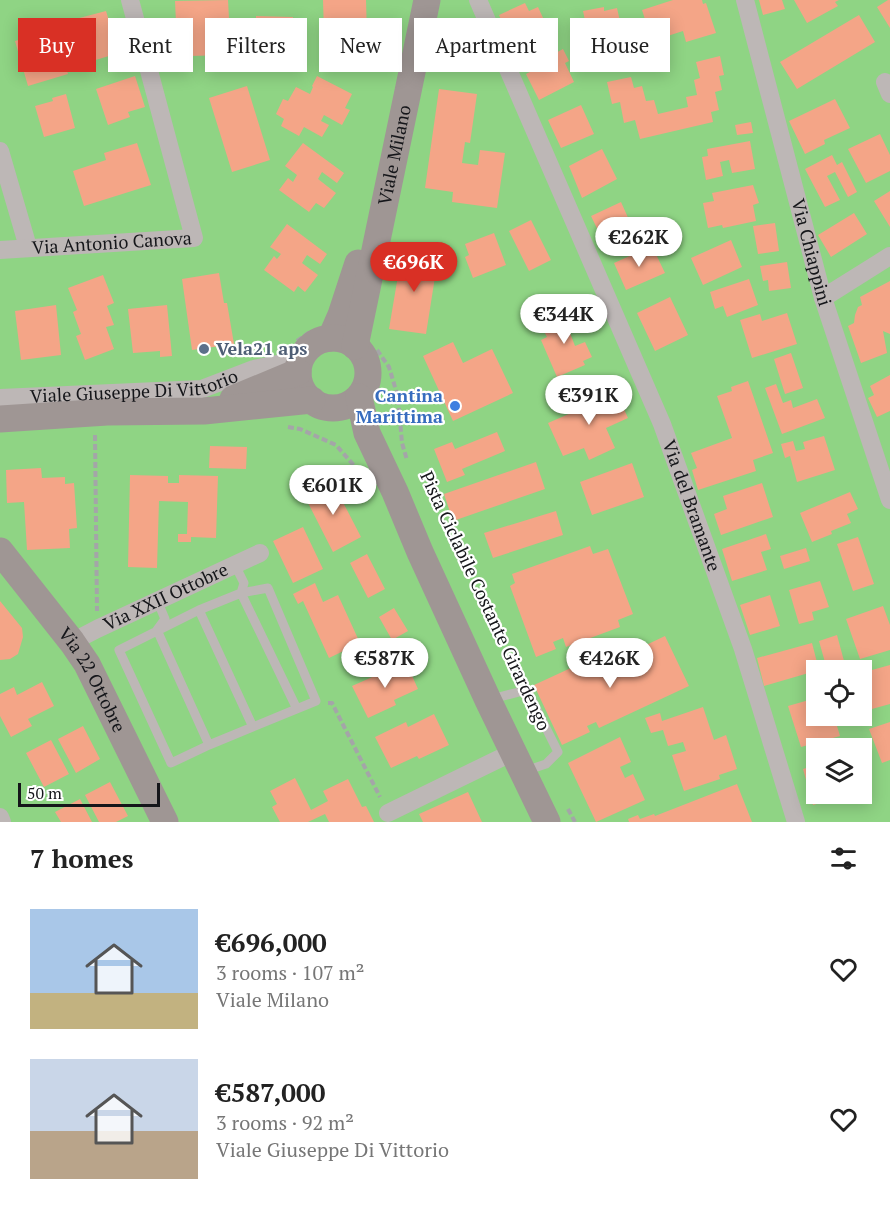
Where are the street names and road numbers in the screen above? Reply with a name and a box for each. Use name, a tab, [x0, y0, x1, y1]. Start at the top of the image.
street label: Viale Milano	[372, 103, 416, 207]
street label: Via Chiappini	[787, 196, 838, 309]
street label: Via Antonio Canova	[31, 225, 192, 259]
street label: Viale Giuseppe Di Vittorio	[29, 363, 241, 408]
street label: Via del Bramante	[658, 436, 727, 574]
street label: Pista Ciclabile Costante Girardengo	[415, 467, 557, 734]
street label: Via XXII Ottobre	[99, 557, 231, 635]
street label: Via 22 Ottobre	[54, 622, 132, 736]

